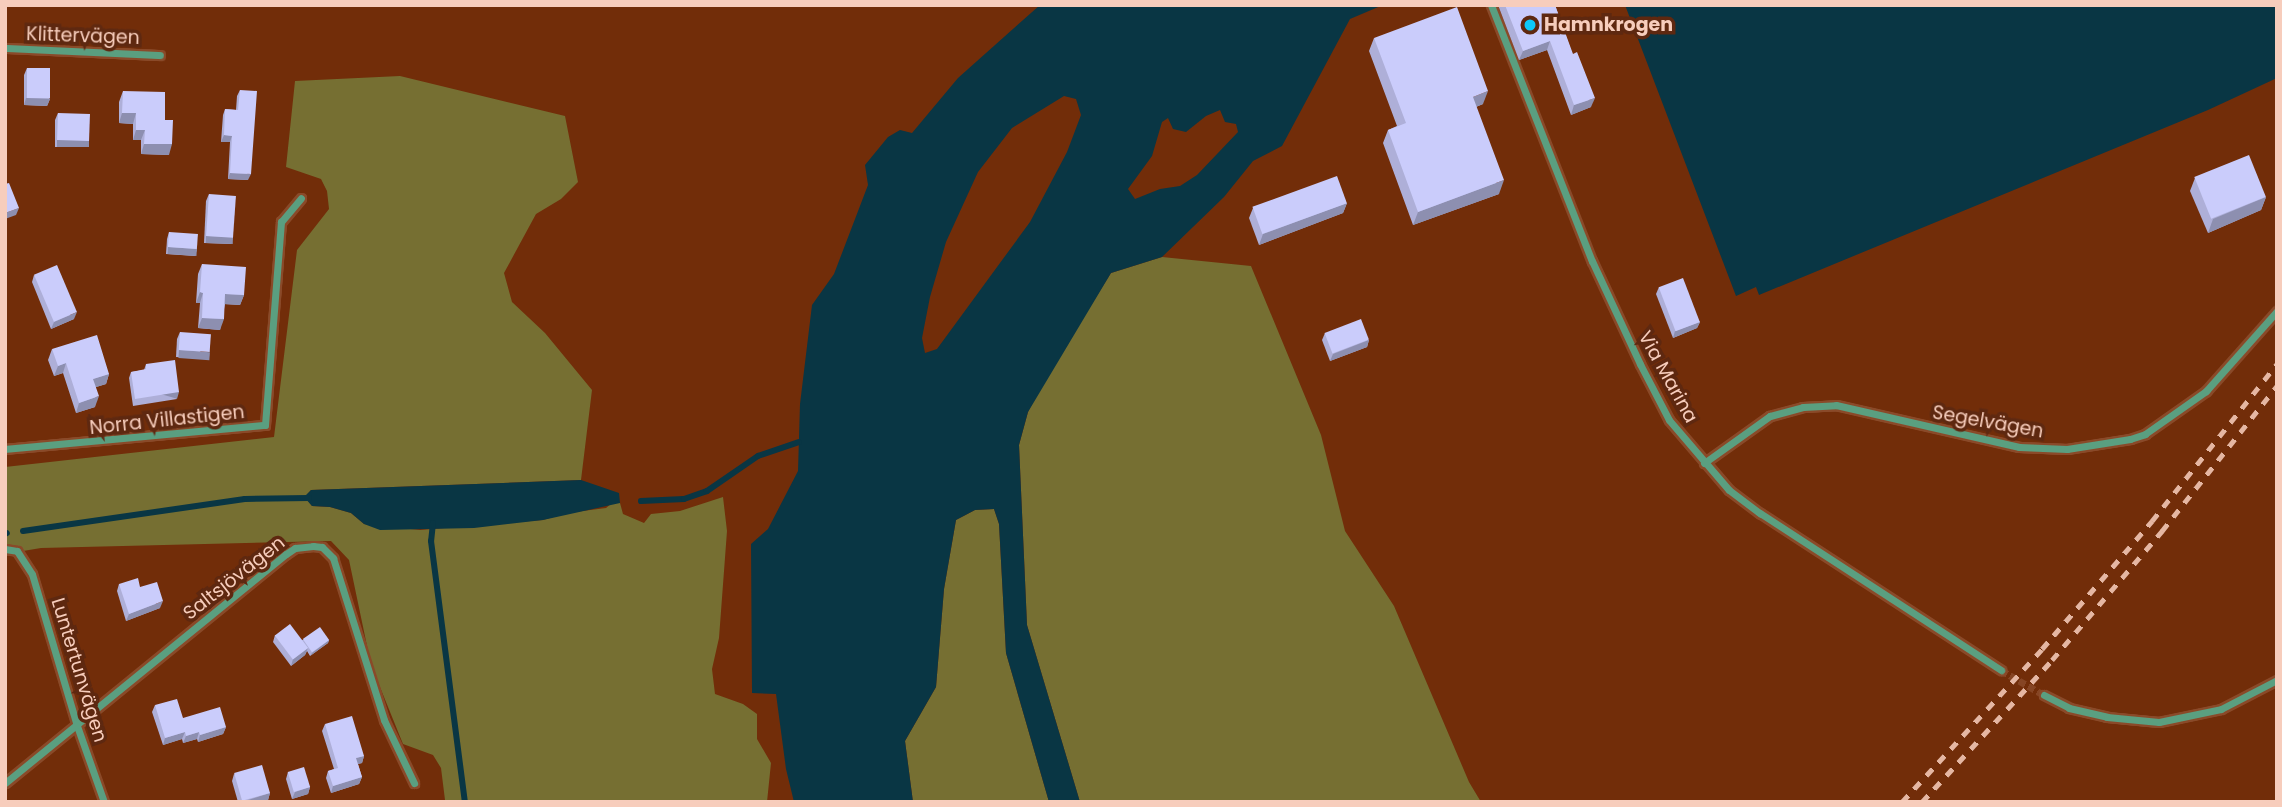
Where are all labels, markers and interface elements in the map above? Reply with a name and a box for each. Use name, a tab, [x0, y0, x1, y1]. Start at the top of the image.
place label: Hamnkrogen	[1544, 14, 1673, 36]
marker: Hamnkrogen	[1522, 17, 1538, 33]
street label: Klittervägen	[26, 23, 140, 49]
street label: Via Marina	[1633, 327, 1703, 427]
street label: Norra Villastigen	[88, 401, 246, 439]
street label: Segelvägen	[1931, 401, 2045, 443]
street label: Saltsjövägen	[179, 531, 289, 625]
street label: Luntertunvägen	[46, 595, 112, 745]

